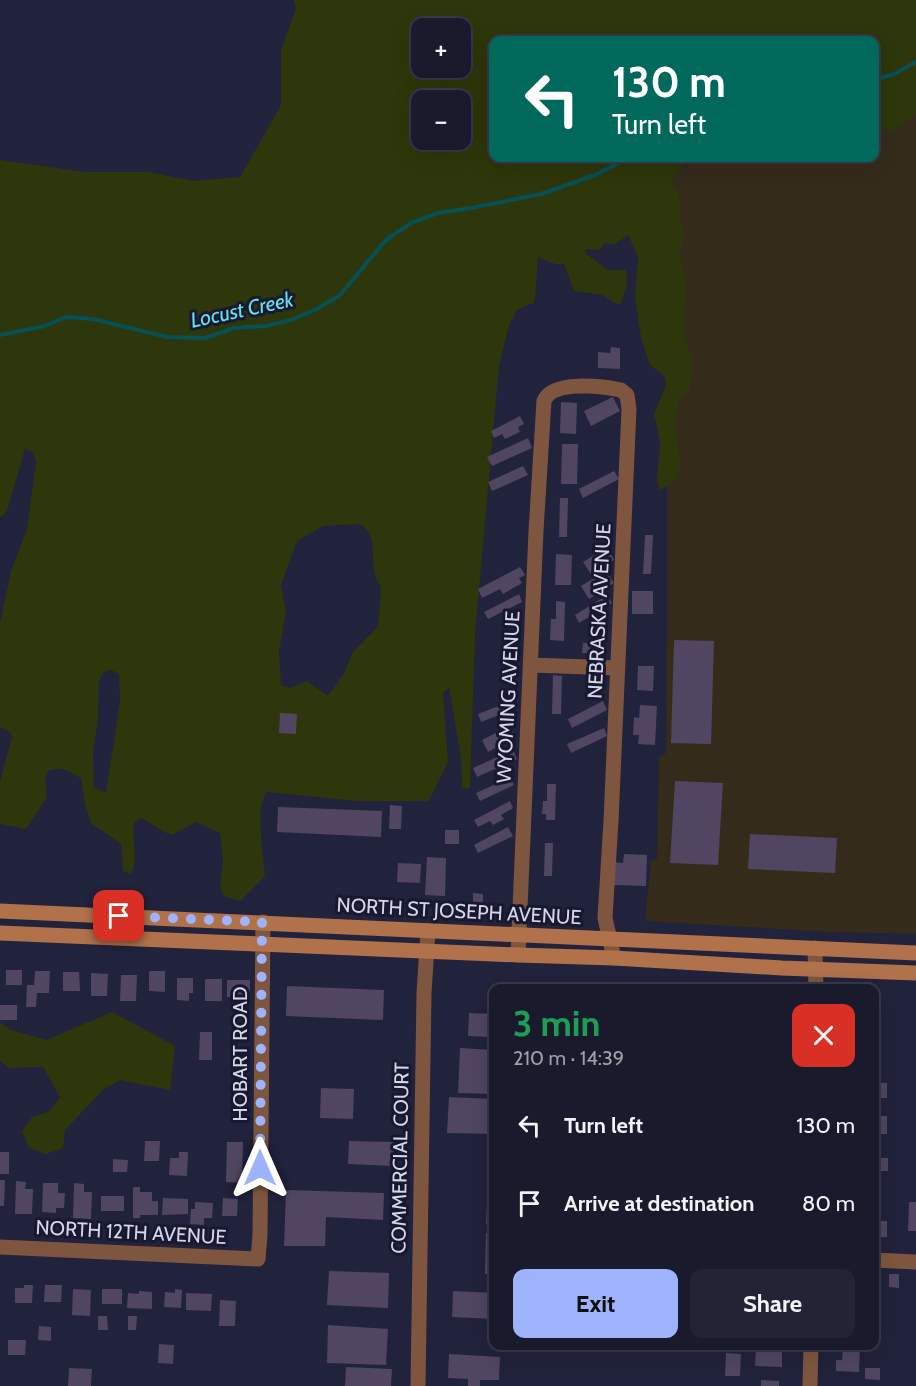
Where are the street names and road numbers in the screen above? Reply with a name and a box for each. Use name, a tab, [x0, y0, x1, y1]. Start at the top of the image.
street label: NEBRASKA AVENUE	[582, 523, 616, 699]
street label: WYOMING AVENUE	[492, 610, 524, 784]
street label: NORTH ST JOSEPH AVENUE	[336, 893, 582, 929]
street label: HOBART ROAD	[228, 987, 252, 1121]
street label: COMMERCIAL COURT	[386, 1062, 414, 1254]
street label: NORTH 12TH AVENUE	[35, 1215, 227, 1249]

